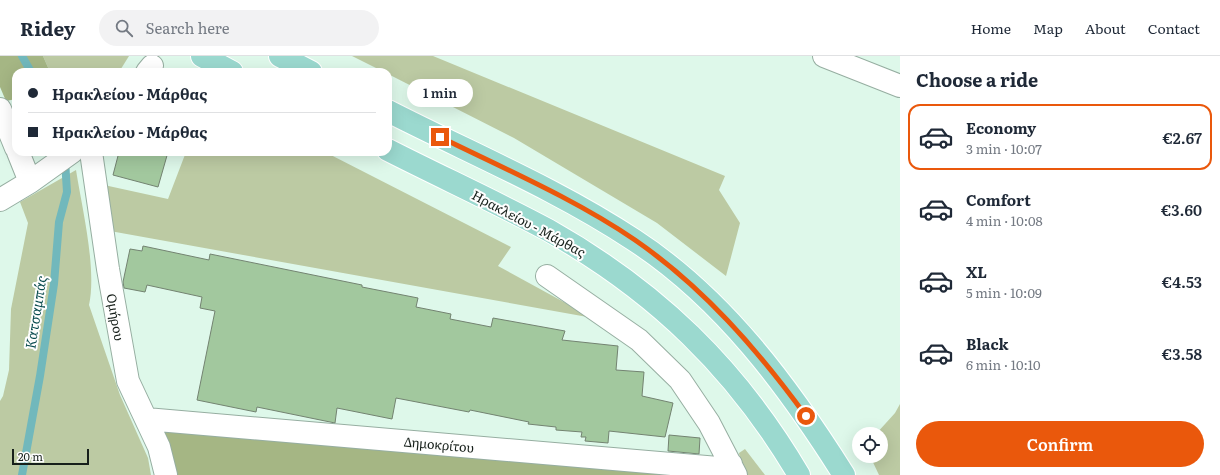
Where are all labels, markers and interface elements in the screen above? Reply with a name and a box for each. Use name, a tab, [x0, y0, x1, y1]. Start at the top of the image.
search box	[99, 10, 379, 46]
text: Ridey	[20, 14, 75, 42]
text: Search here	[145, 16, 230, 39]
icon: search	[113, 17, 135, 39]
text: Home	[971, 18, 1011, 38]
text: Map	[1033, 18, 1063, 38]
text: About	[1085, 18, 1126, 38]
text: Contact	[1148, 18, 1200, 38]
text: Choose a ride	[916, 66, 1038, 93]
callout: 1 min	[407, 79, 473, 107]
text: Ηρακλείου - Μάρθας	[52, 82, 207, 105]
text: 1 min	[423, 83, 457, 102]
text: Economy	[966, 116, 1036, 139]
icon: car	[918, 119, 954, 155]
text: Ηρακλείου - Μάρθας	[52, 120, 207, 143]
text: €2.67	[1162, 126, 1202, 149]
route end	[431, 128, 449, 146]
text: 3 min · 10:07	[966, 139, 1042, 158]
street label: Ηρακλείου - Μάρθας	[469, 185, 590, 261]
text: Comfort	[966, 188, 1031, 211]
icon: car	[918, 191, 954, 227]
text: €3.60	[1161, 198, 1202, 221]
text: 4 min · 10:08	[966, 211, 1043, 230]
text: XL	[966, 260, 987, 283]
icon: car	[918, 263, 954, 299]
text: €4.53	[1162, 270, 1202, 293]
water label: Κατσαμπάς	[19, 274, 51, 350]
text: 5 min · 10:09	[966, 283, 1042, 302]
street label: Ομήρου	[103, 292, 129, 342]
text: Black	[966, 332, 1009, 355]
icon: car	[918, 335, 954, 371]
text: €3.58	[1162, 342, 1202, 365]
text: 6 min · 10:10	[966, 355, 1041, 374]
route start	[797, 407, 815, 425]
button: Confirm	[916, 421, 1204, 467]
map controls	[852, 427, 888, 463]
button: locate	[852, 427, 888, 463]
street label: Δημοκρίτου	[403, 431, 475, 457]
scale bar	[12, 447, 89, 466]
text: 20 m	[18, 448, 43, 464]

